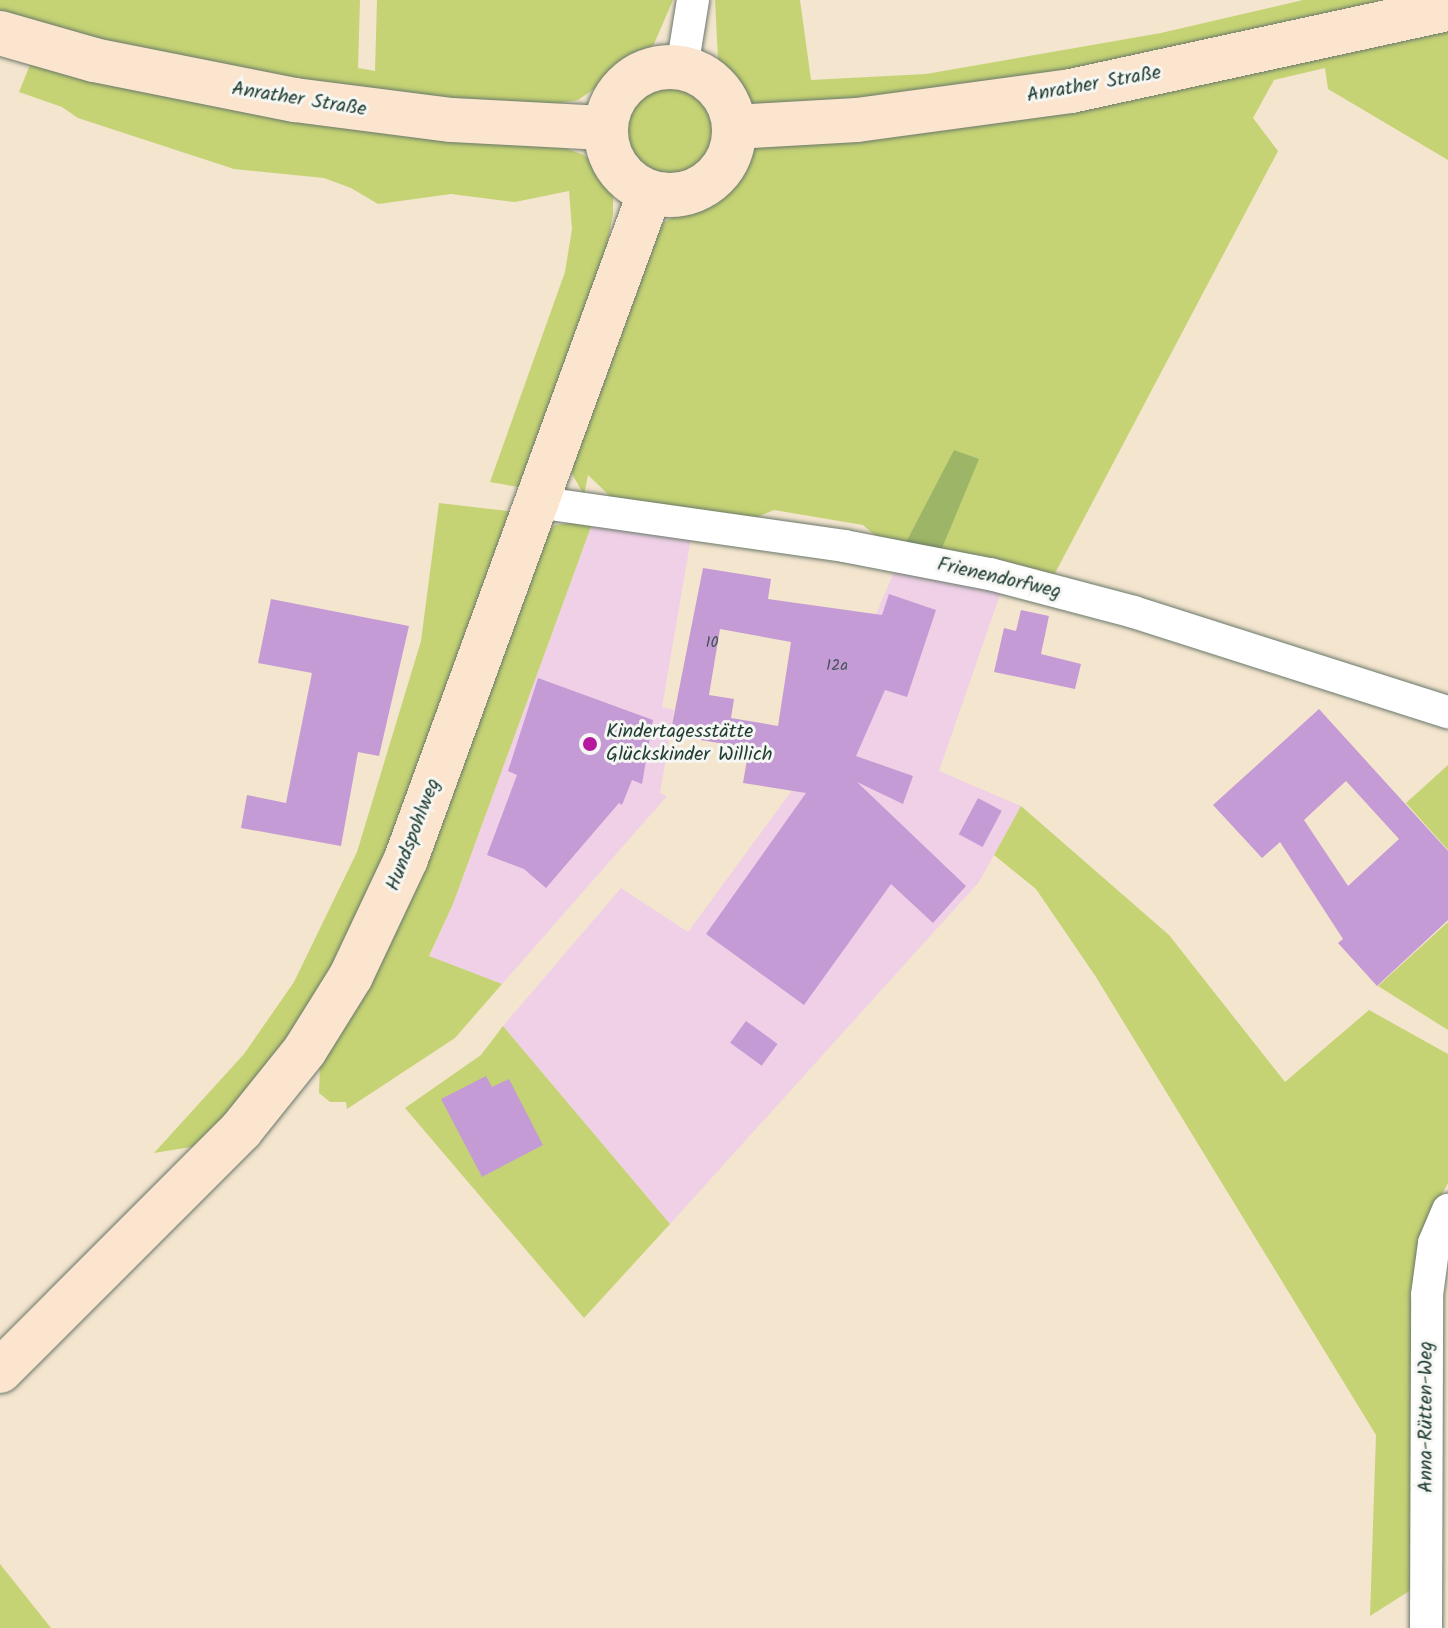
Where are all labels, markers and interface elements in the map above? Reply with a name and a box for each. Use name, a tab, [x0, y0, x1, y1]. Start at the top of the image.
street label: Anrather Straße	[1025, 61, 1163, 109]
street label: Anrather Straße	[230, 78, 368, 122]
street label: Frienendorfweg	[935, 553, 1063, 605]
house number: 10	[705, 633, 719, 653]
house number: 12a	[826, 656, 848, 676]
place label: Kindertagesstätte Glückskinder Willich	[606, 720, 772, 767]
marker: Kindertagesstätte Glückskinder Willich	[581, 735, 599, 753]
street label: Hundspohlweg	[382, 775, 446, 895]
street label: Anna-Rütten-Weg	[1415, 1341, 1439, 1493]

